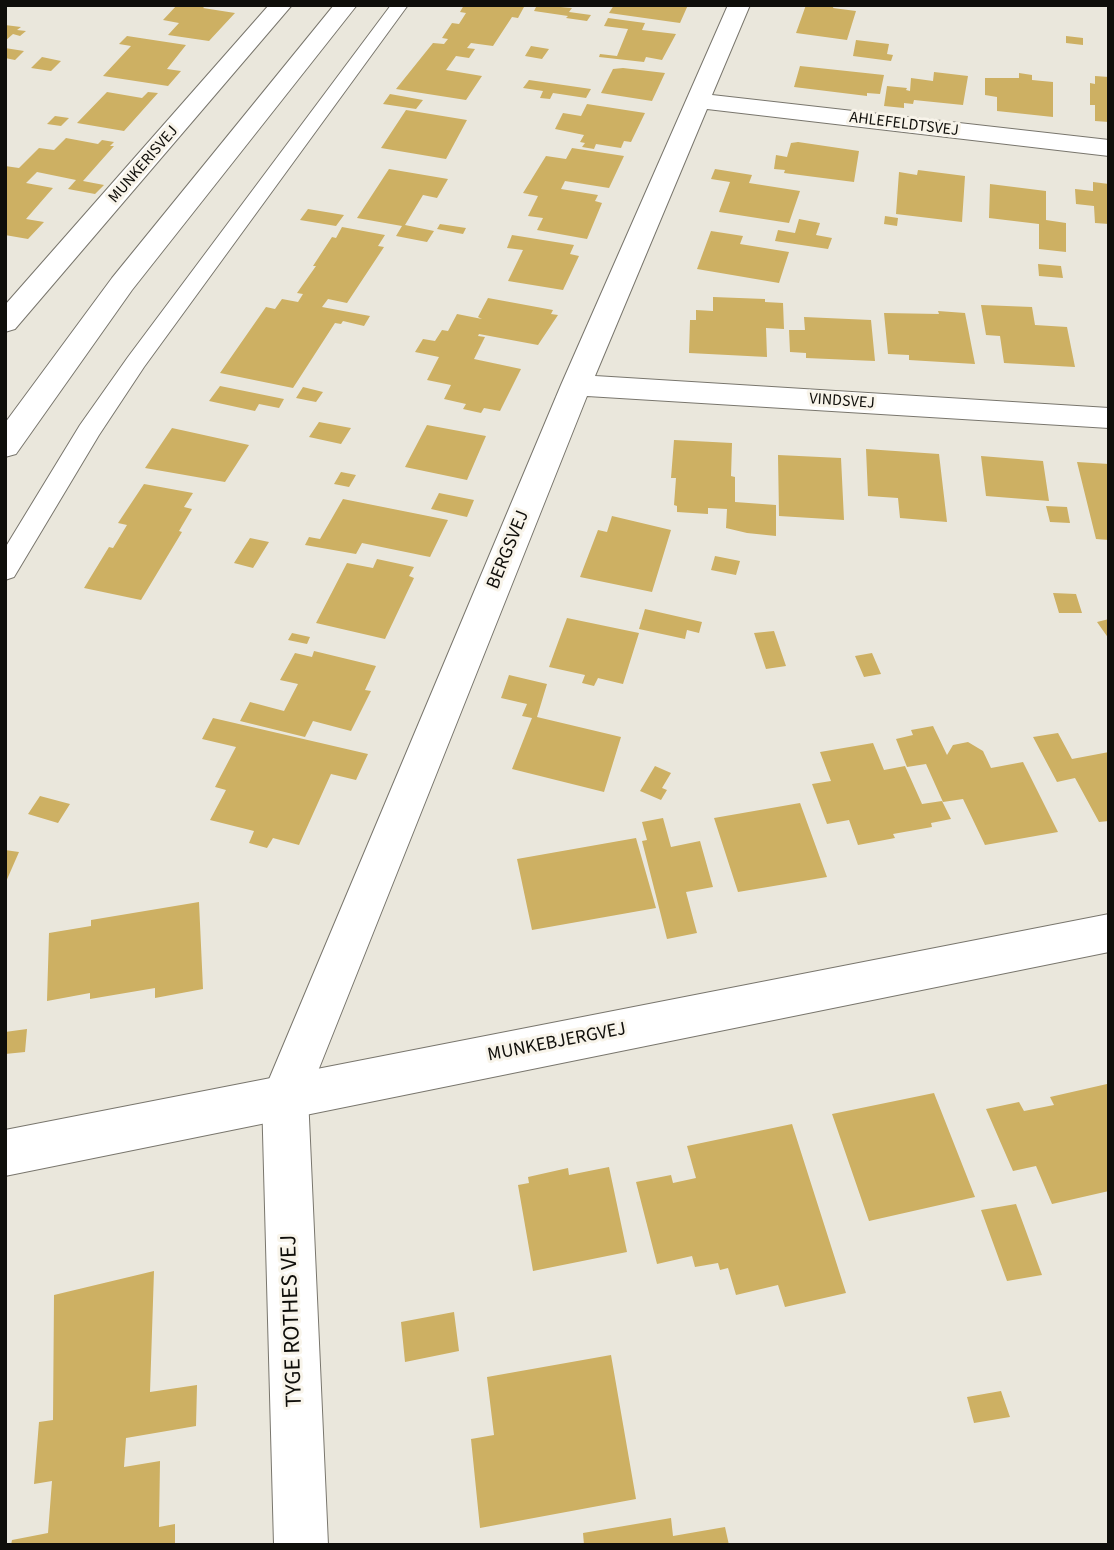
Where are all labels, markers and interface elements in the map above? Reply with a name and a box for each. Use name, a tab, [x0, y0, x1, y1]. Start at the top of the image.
street label: AHLEFELDTSVEJ	[848, 109, 960, 141]
street label: MUNKERISVEJ	[105, 122, 183, 208]
street label: VINDSVEJ	[809, 390, 875, 414]
street label: BERGSVEJ	[483, 507, 535, 593]
street label: MUNKEBJERGVEJ	[486, 1018, 628, 1068]
street label: TYGE ROTHES VEJ	[276, 1234, 310, 1408]

